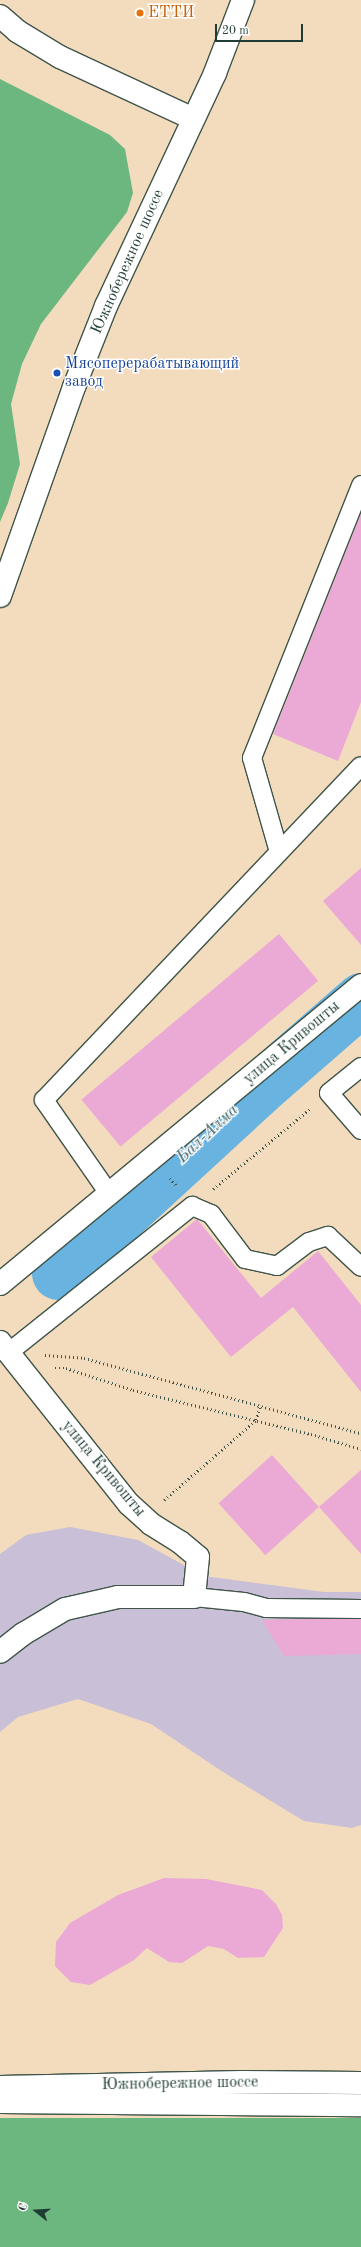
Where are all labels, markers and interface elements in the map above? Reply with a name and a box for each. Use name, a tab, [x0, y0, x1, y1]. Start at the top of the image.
place label: ЕТТИ	[148, 3, 194, 23]
marker: ЕТТИ	[135, 8, 145, 18]
scale bar	[217, 16, 305, 42]
text: 20 m	[222, 25, 249, 37]
street label: Южнобережное шоссе	[87, 187, 169, 337]
place label: Мясоперерабатывающий завод	[65, 354, 239, 392]
marker: Мясоперерабатывающий завод	[52, 368, 62, 378]
street label: улица Кривошты	[240, 997, 344, 1089]
water label: Бал-Алма	[173, 1100, 243, 1168]
street label: улица Кривошты	[57, 1417, 149, 1521]
street label: Южнобережное шоссе	[102, 2073, 258, 2095]
north arrow	[16, 2191, 56, 2231]
text: С	[18, 2202, 30, 2212]

